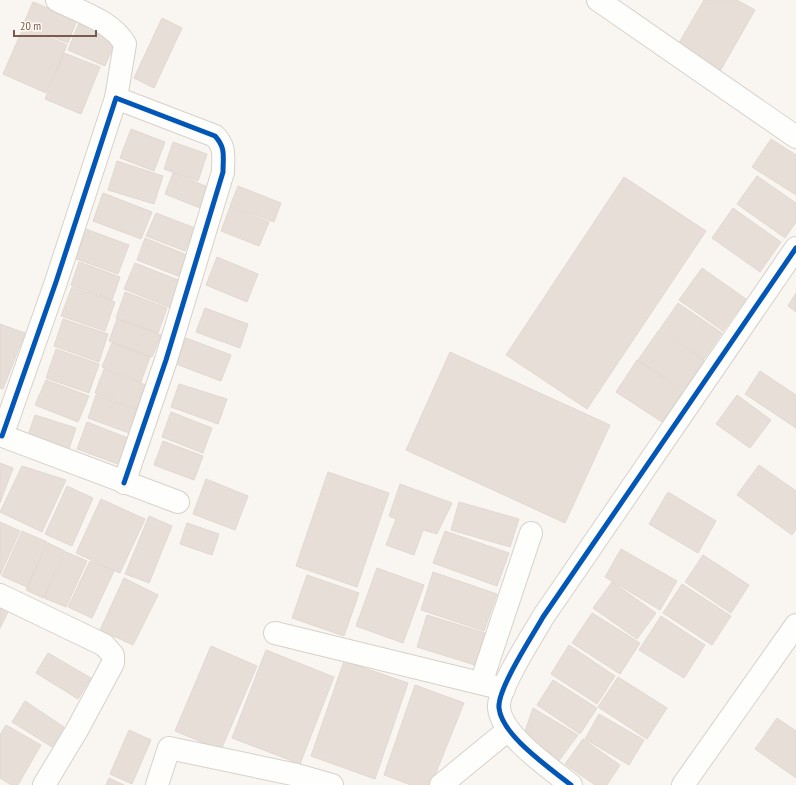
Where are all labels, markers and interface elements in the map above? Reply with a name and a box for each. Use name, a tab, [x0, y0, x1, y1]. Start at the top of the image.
scale bar	[14, 12, 96, 38]
text: 20 m	[20, 18, 41, 33]

